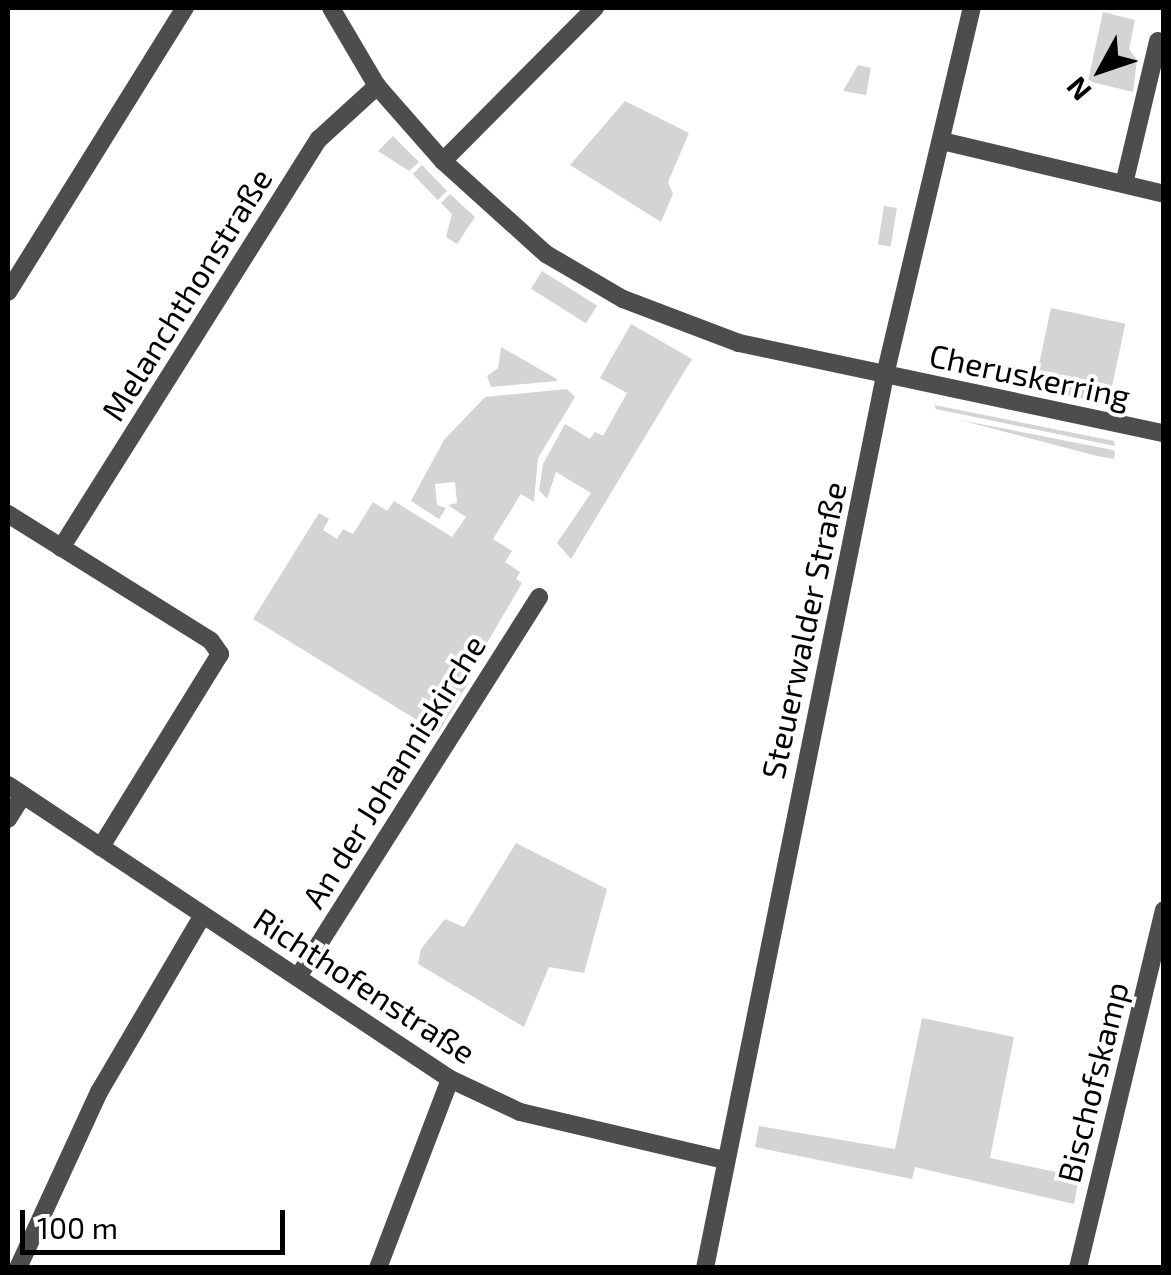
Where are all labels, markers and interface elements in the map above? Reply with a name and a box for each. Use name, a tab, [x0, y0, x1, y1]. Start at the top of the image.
north arrow	[1051, 20, 1151, 120]
text: N	[1058, 71, 1098, 108]
street label: Melanchthonstraße	[93, 161, 279, 427]
street label: Cheruskerring	[926, 335, 1134, 415]
street label: Steuerwalder Straße	[753, 478, 853, 782]
street label: An der Johanniskirche	[293, 627, 493, 915]
street label: Richthofenstraße	[247, 899, 483, 1071]
street label: Bischofskamp	[1049, 978, 1135, 1186]
scale bar	[25, 1190, 290, 1252]
text: 100 m	[37, 1209, 118, 1245]

